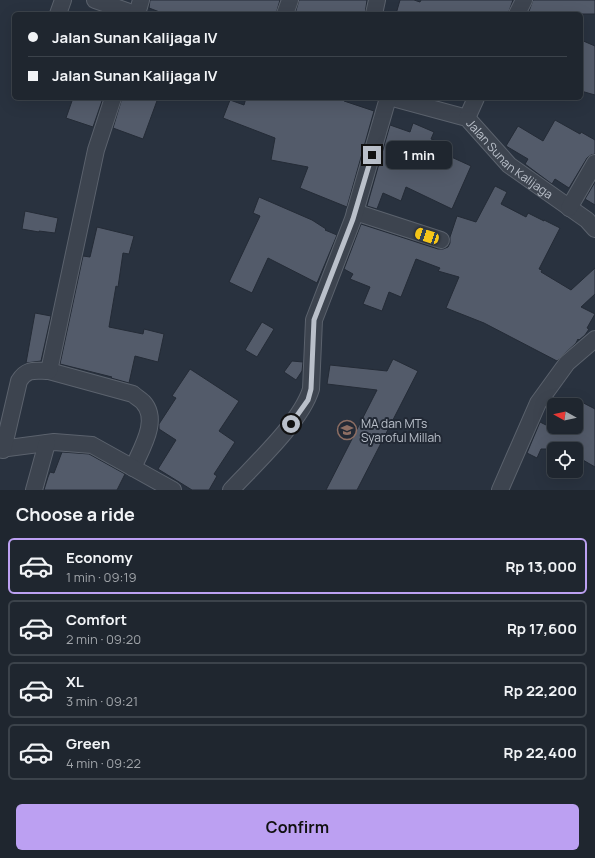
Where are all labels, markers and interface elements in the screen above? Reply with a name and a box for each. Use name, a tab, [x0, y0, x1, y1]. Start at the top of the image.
text: Jalan Sunan Kalijaga IV	[52, 27, 217, 48]
text: Jalan Sunan Kalijaga IV	[52, 65, 217, 86]
street label: Jalan Sunan Kalijaga	[463, 115, 557, 202]
callout: 1 min	[386, 141, 452, 169]
route end	[363, 146, 381, 164]
text: 1 min	[403, 146, 435, 164]
car	[414, 227, 440, 245]
north arrow	[547, 398, 583, 434]
map controls	[547, 398, 583, 478]
route start	[282, 415, 300, 433]
place label: MA dan MTs Syaroful Millah	[361, 415, 441, 446]
school or university icon: MA dan MTs Syaroful Millah	[336, 419, 358, 441]
button: locate	[547, 442, 583, 478]
text: Choose a ride	[16, 502, 135, 526]
text: Economy	[66, 547, 133, 568]
icon: car	[18, 548, 54, 584]
text: Rp 13,000	[505, 556, 577, 577]
text: 1 min · 09:19	[66, 568, 137, 586]
text: Comfort	[66, 609, 127, 630]
icon: car	[18, 610, 54, 646]
text: Rp 17,600	[507, 618, 577, 639]
text: 2 min · 09:20	[66, 630, 141, 648]
text: XL	[66, 671, 84, 692]
icon: car	[18, 672, 54, 708]
text: Rp 22,200	[504, 680, 577, 701]
text: 3 min · 09:21	[66, 692, 138, 710]
text: Green	[66, 733, 110, 754]
icon: car	[18, 734, 54, 770]
text: Rp 22,400	[504, 742, 577, 763]
text: 4 min · 09:22	[66, 754, 141, 772]
button: Confirm	[16, 804, 579, 850]

